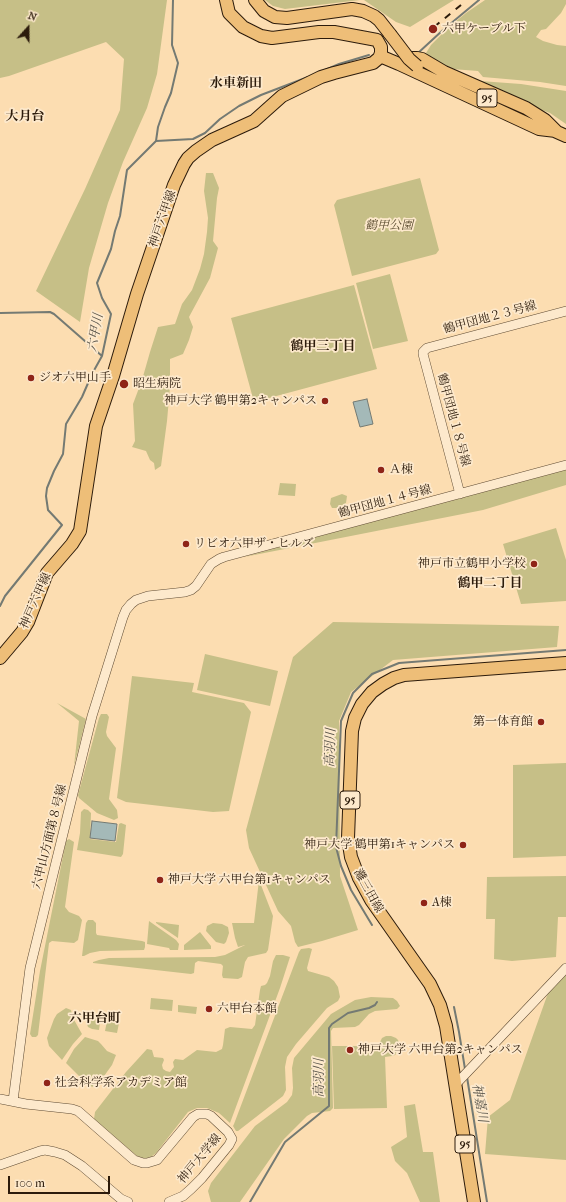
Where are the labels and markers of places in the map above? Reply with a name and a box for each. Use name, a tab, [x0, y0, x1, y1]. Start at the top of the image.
place label: 六甲ケーブル下	[442, 22, 526, 36]
marker: 六甲ケーブル下	[427, 23, 439, 35]
place label: ジオ六甲山手	[39, 371, 111, 385]
marker: ジオ六甲山手	[26, 373, 36, 383]
place label: 昭生病院	[133, 377, 181, 391]
marker: 昭生病院	[118, 378, 130, 390]
place label: 神戸大学 鶴甲第2キャンパス	[164, 394, 317, 408]
marker: 神戸大学 鶴甲第2キャンパス	[320, 396, 330, 406]
place label: Ａ棟	[389, 463, 413, 477]
marker: Ａ棟	[376, 465, 386, 475]
place label: リビオ六甲ザ・ヒルズ	[194, 537, 314, 551]
marker: リビオ六甲ザ・ヒルズ	[181, 539, 191, 549]
place label: 神戸市立鶴甲小学校	[418, 557, 526, 571]
marker: 神戸市立鶴甲小学校	[529, 559, 539, 569]
place label: 第一体育館	[473, 715, 533, 729]
marker: 第一体育館	[536, 717, 546, 727]
place label: 神戸大学 鶴甲第1キャンパス	[304, 838, 455, 852]
marker: 神戸大学 鶴甲第1キャンパス	[458, 840, 468, 850]
place label: 神戸大学 六甲台第1キャンパス	[168, 873, 331, 887]
marker: 神戸大学 六甲台第1キャンパス	[155, 875, 165, 885]
place label: A棟	[432, 896, 452, 910]
marker: A棟	[419, 898, 429, 908]
place label: 六甲台本館	[217, 1002, 277, 1016]
marker: 六甲台本館	[204, 1004, 214, 1014]
place label: 神戸大学 六甲台第2キャンパス	[358, 1043, 523, 1057]
marker: 神戸大学 六甲台第2キャンパス	[345, 1045, 355, 1055]
place label: 社会科学系アカデミア館	[55, 1076, 187, 1090]
marker: 社会科学系アカデミア館	[42, 1078, 52, 1088]

